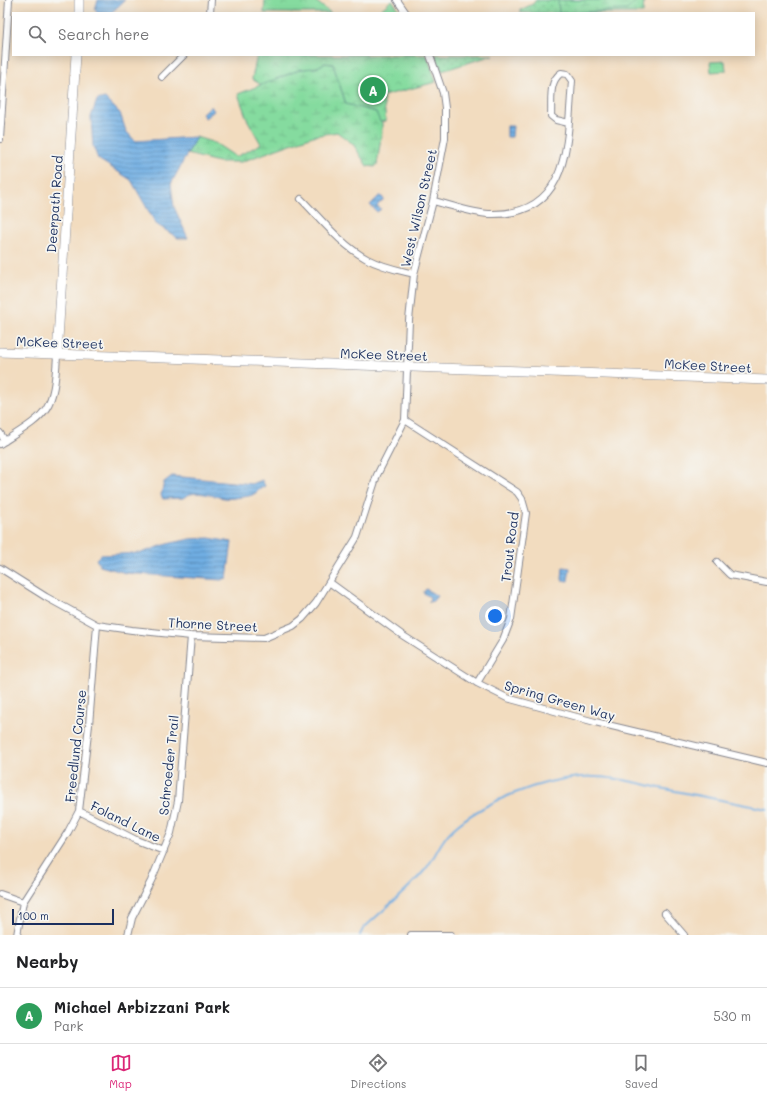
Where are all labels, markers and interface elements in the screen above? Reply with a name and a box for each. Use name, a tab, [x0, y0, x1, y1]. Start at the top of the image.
search box	[12, 12, 755, 56]
icon: search	[26, 23, 48, 45]
text: Search here	[58, 24, 149, 44]
pin: A	[360, 75, 386, 105]
street label: West Wilson Street	[396, 147, 440, 269]
street label: Deerpath Road	[42, 155, 66, 253]
street label: McKee Street	[16, 332, 104, 352]
street label: McKee Street	[340, 344, 428, 364]
street label: McKee Street	[664, 354, 752, 376]
street label: Trout Road	[496, 511, 522, 583]
your location	[485, 606, 505, 626]
street label: Thorne Street	[168, 613, 258, 635]
street label: Spring Green Way	[503, 676, 618, 724]
street label: Freedlund Course	[61, 689, 89, 803]
street label: Schroeder Trail	[154, 714, 182, 816]
street label: Foland Lane	[88, 797, 164, 845]
scale bar	[12, 907, 114, 926]
text: 100 m	[18, 908, 49, 923]
text: Nearby	[16, 950, 78, 972]
text: Michael Arbizzani Park	[54, 997, 230, 1017]
text: A	[24, 1007, 34, 1024]
text: 530 m	[713, 1007, 751, 1024]
text: Park	[54, 1017, 83, 1034]
tab: Map	[109, 1052, 132, 1091]
tab: Directions	[350, 1052, 406, 1091]
tab: Saved	[625, 1052, 658, 1091]

